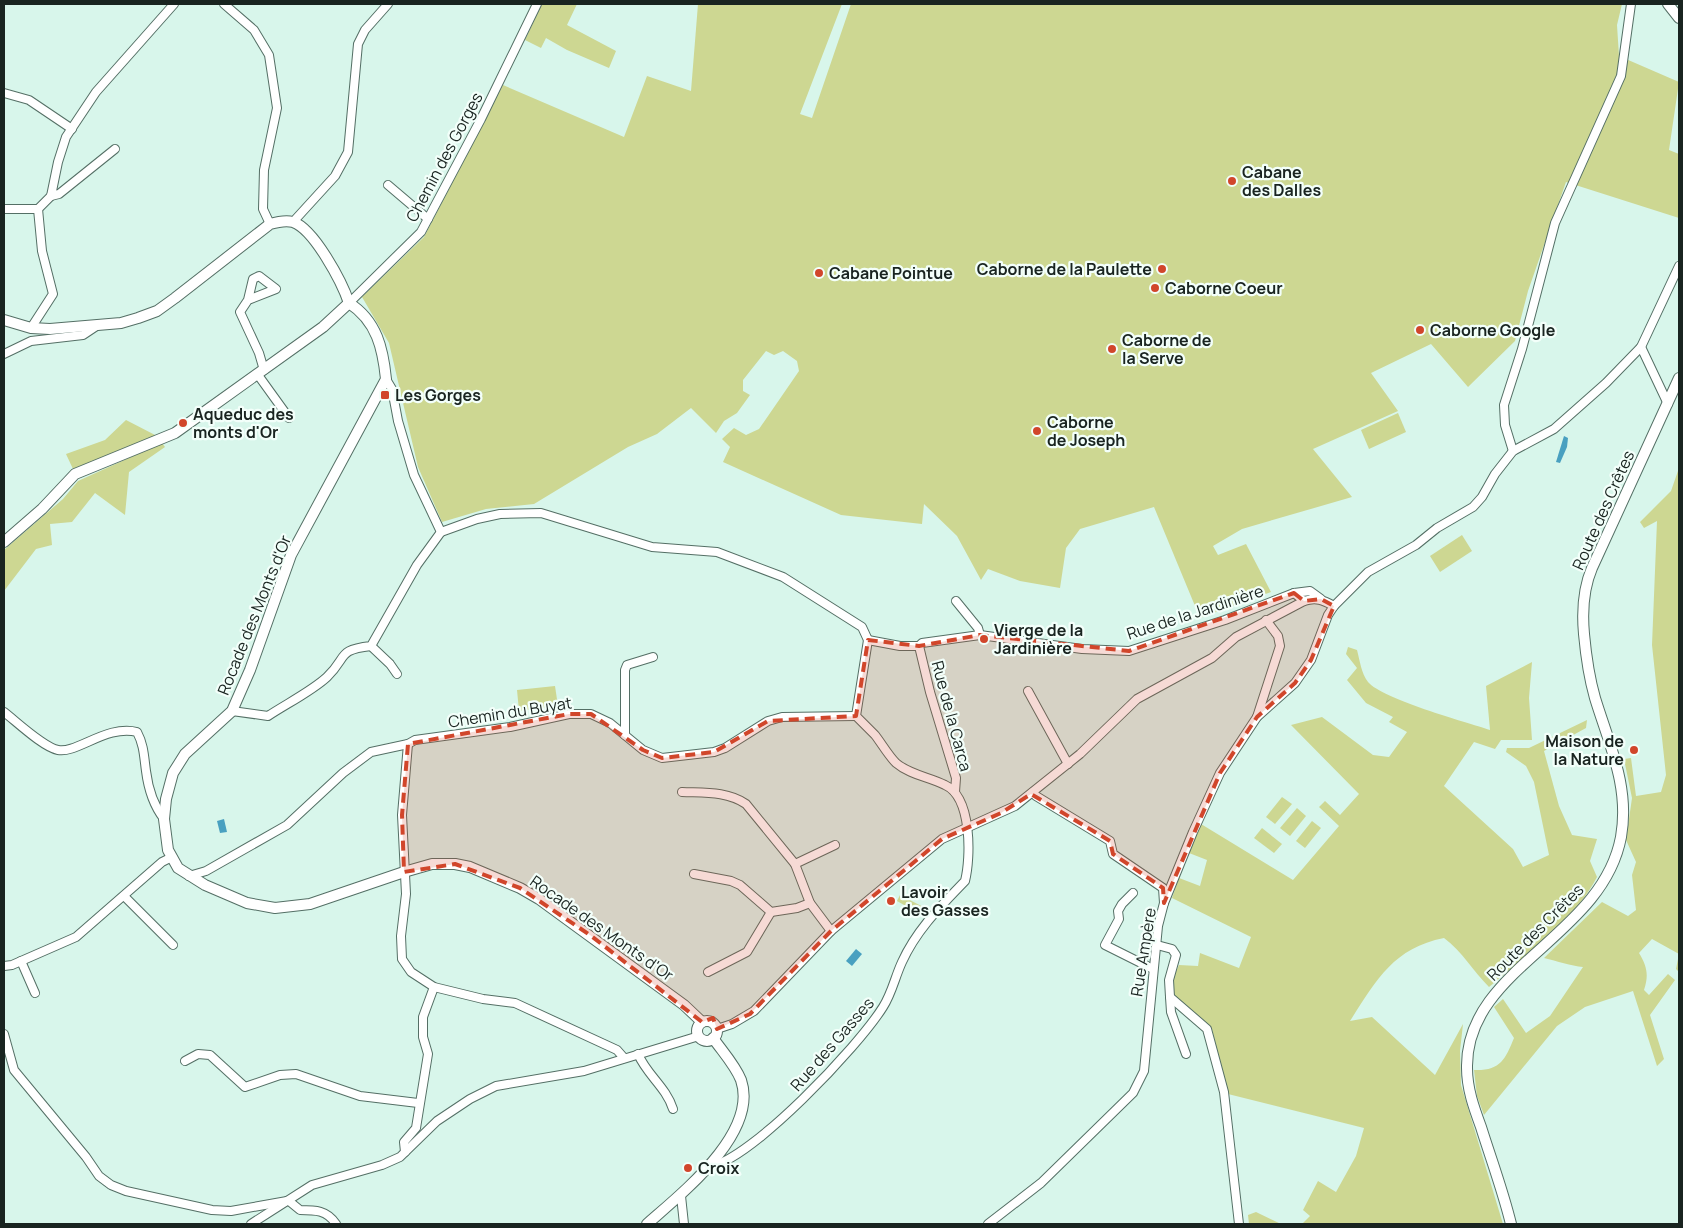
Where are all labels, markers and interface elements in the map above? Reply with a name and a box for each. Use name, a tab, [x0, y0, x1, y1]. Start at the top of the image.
street label: Chemin des Gorges	[401, 88, 487, 226]
place label: Cabane des Dalles	[1242, 161, 1321, 201]
marker: Cabane des Dalles	[1226, 175, 1238, 187]
place label: Caborne de la Paulette	[977, 258, 1152, 280]
place label: Cabane Pointue	[829, 262, 953, 284]
marker: Caborne de la Paulette	[1156, 263, 1168, 275]
marker: Cabane Pointue	[813, 267, 825, 279]
place label: Caborne Coeur	[1165, 277, 1283, 299]
marker: Caborne Coeur	[1149, 282, 1161, 294]
place label: Caborne Google	[1430, 319, 1556, 341]
marker: Caborne Google	[1414, 324, 1426, 336]
place label: Caborne de la Serve	[1122, 329, 1212, 369]
marker: Caborne de la Serve	[1106, 343, 1118, 355]
place label: Les Gorges	[395, 384, 481, 406]
marker: Les Gorges	[379, 389, 391, 401]
place label: Aqueduc des monts d'Or	[193, 403, 294, 443]
place label: Caborne de Joseph	[1047, 411, 1125, 451]
marker: Aqueduc des monts d'Or	[177, 417, 189, 429]
marker: Caborne de Joseph	[1031, 425, 1043, 437]
street label: Route des Crêtes	[1567, 447, 1639, 573]
street label: Rocade des Monts d'Or	[212, 532, 296, 698]
street label: Rue de la Jardinière	[1124, 579, 1266, 645]
place label: Vierge de la Jardinière	[994, 619, 1083, 659]
marker: Vierge de la Jardinière	[978, 633, 990, 645]
street label: Rue de la Carca	[927, 658, 977, 774]
street label: Chemin du Buyat	[447, 691, 573, 733]
place label: Maison de la Nature	[1545, 730, 1624, 770]
marker: Maison de la Nature	[1628, 744, 1640, 756]
street label: Rocade des Monts d'Or	[526, 870, 678, 986]
street label: Route des Crêtes	[1482, 879, 1588, 985]
place label: Lavoir des Gasses	[901, 881, 989, 921]
marker: Lavoir des Gasses	[885, 895, 897, 907]
street label: Rue Ampère	[1125, 906, 1161, 998]
street label: Rue des Gasses	[785, 993, 879, 1095]
place label: Croix	[698, 1157, 739, 1179]
marker: Croix	[682, 1162, 694, 1174]

